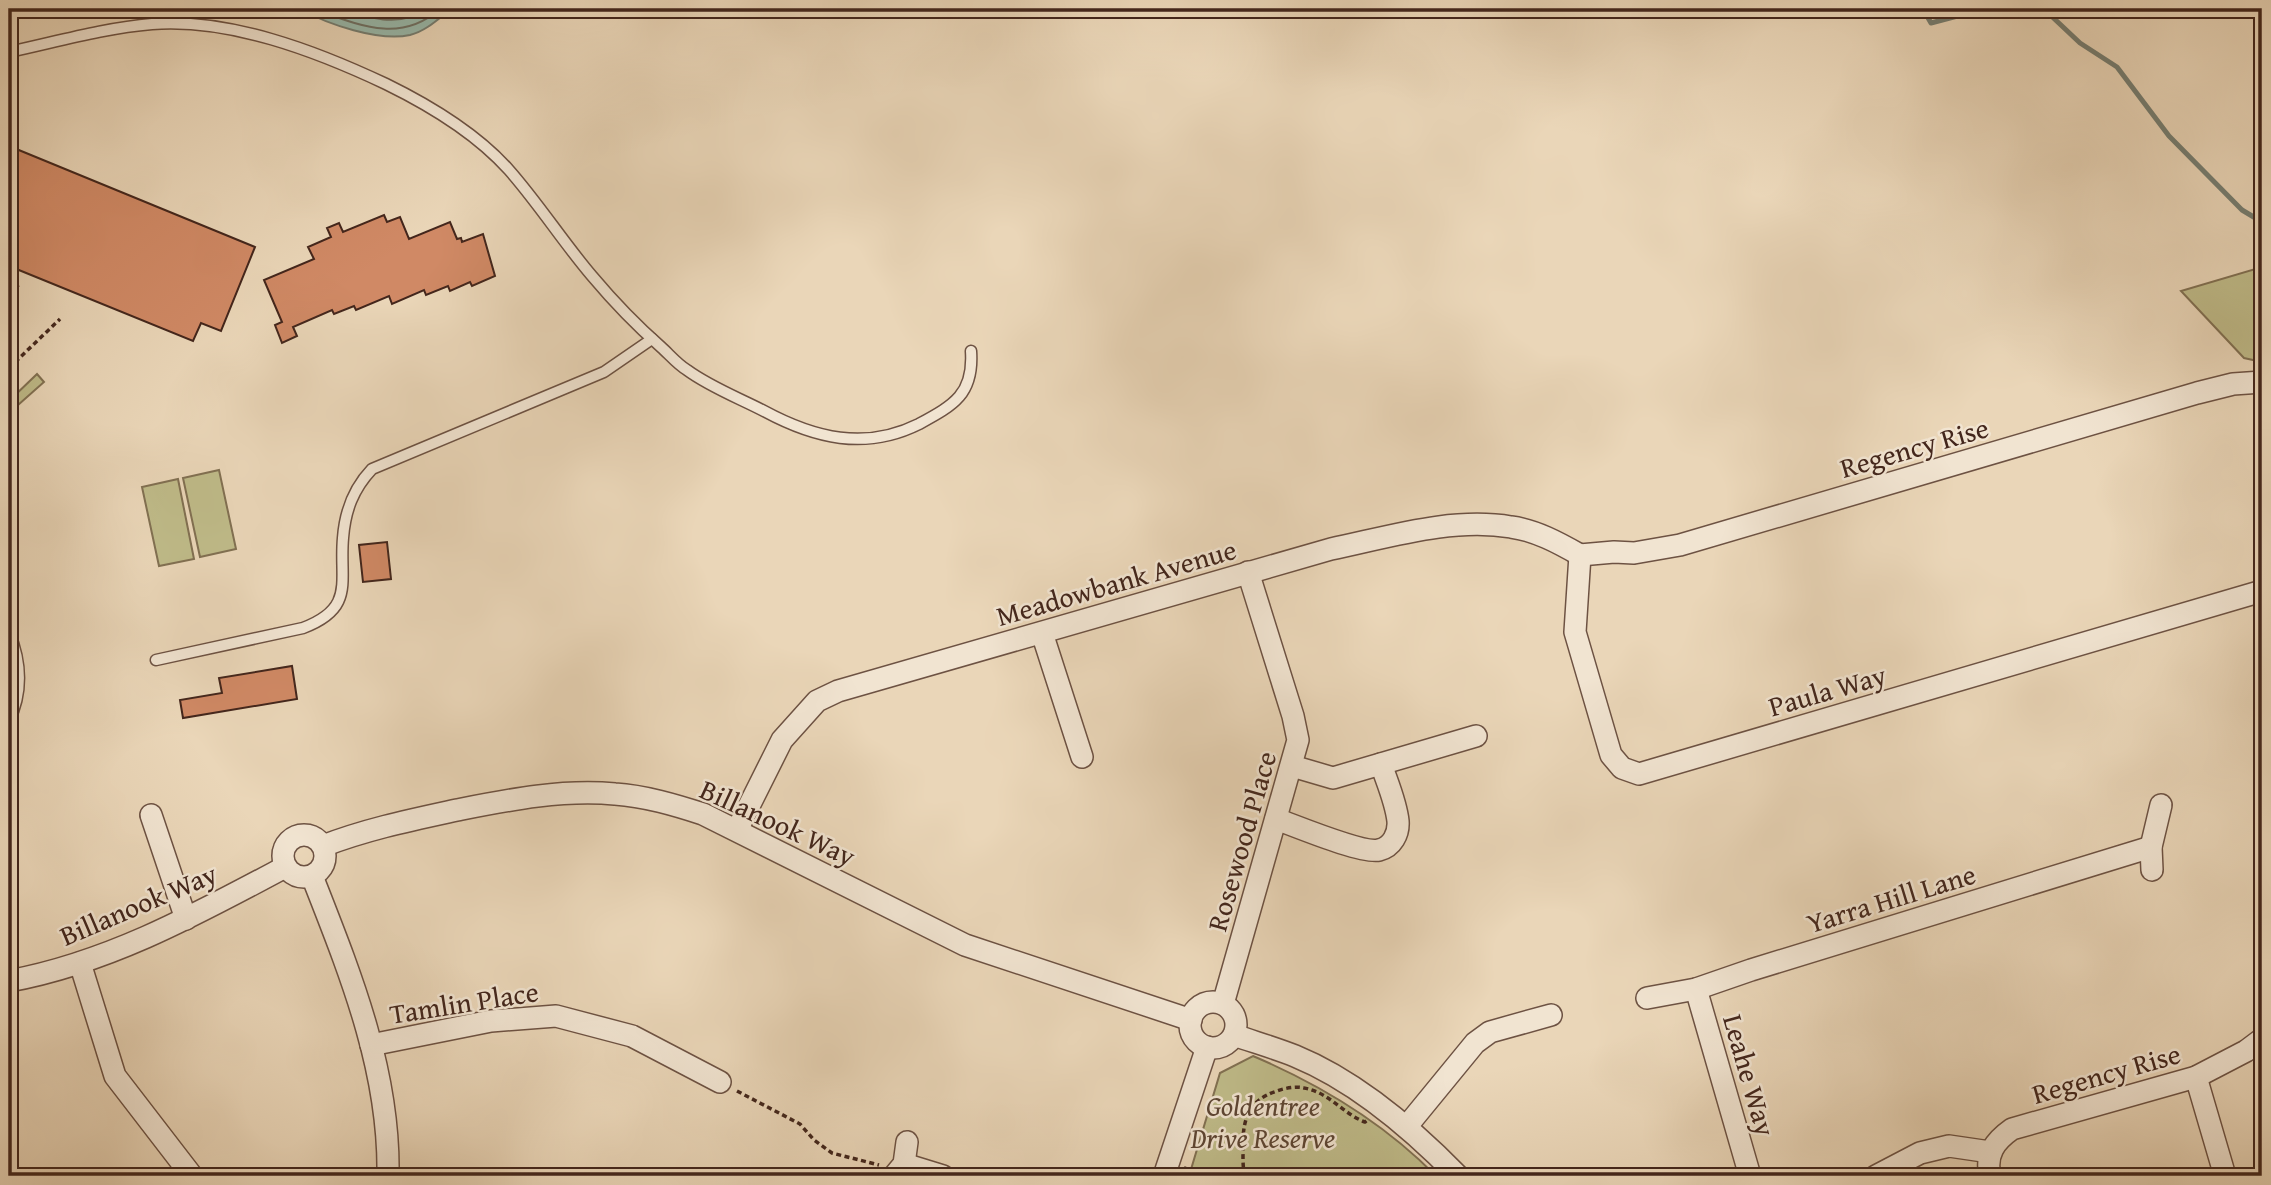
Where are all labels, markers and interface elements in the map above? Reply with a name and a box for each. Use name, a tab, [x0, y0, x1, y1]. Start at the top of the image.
street label: Regency Rise	[1835, 406, 1993, 488]
street label: Meadowbank Avenue	[991, 528, 1241, 636]
street label: Paula Way	[1763, 654, 1891, 726]
street label: Rosewood Place	[1196, 746, 1286, 936]
street label: Billanook Way	[694, 768, 863, 876]
street label: Billanook Way	[53, 852, 223, 956]
street label: Yarra Hill Lane	[1801, 853, 1981, 943]
street label: Tamlin Place	[387, 970, 541, 1034]
street label: Leahe Way	[1713, 1009, 1787, 1141]
street label: Regency Rise	[2027, 1032, 2185, 1114]
park label: Goldentree Drive Reserve	[1190, 1085, 1335, 1158]

